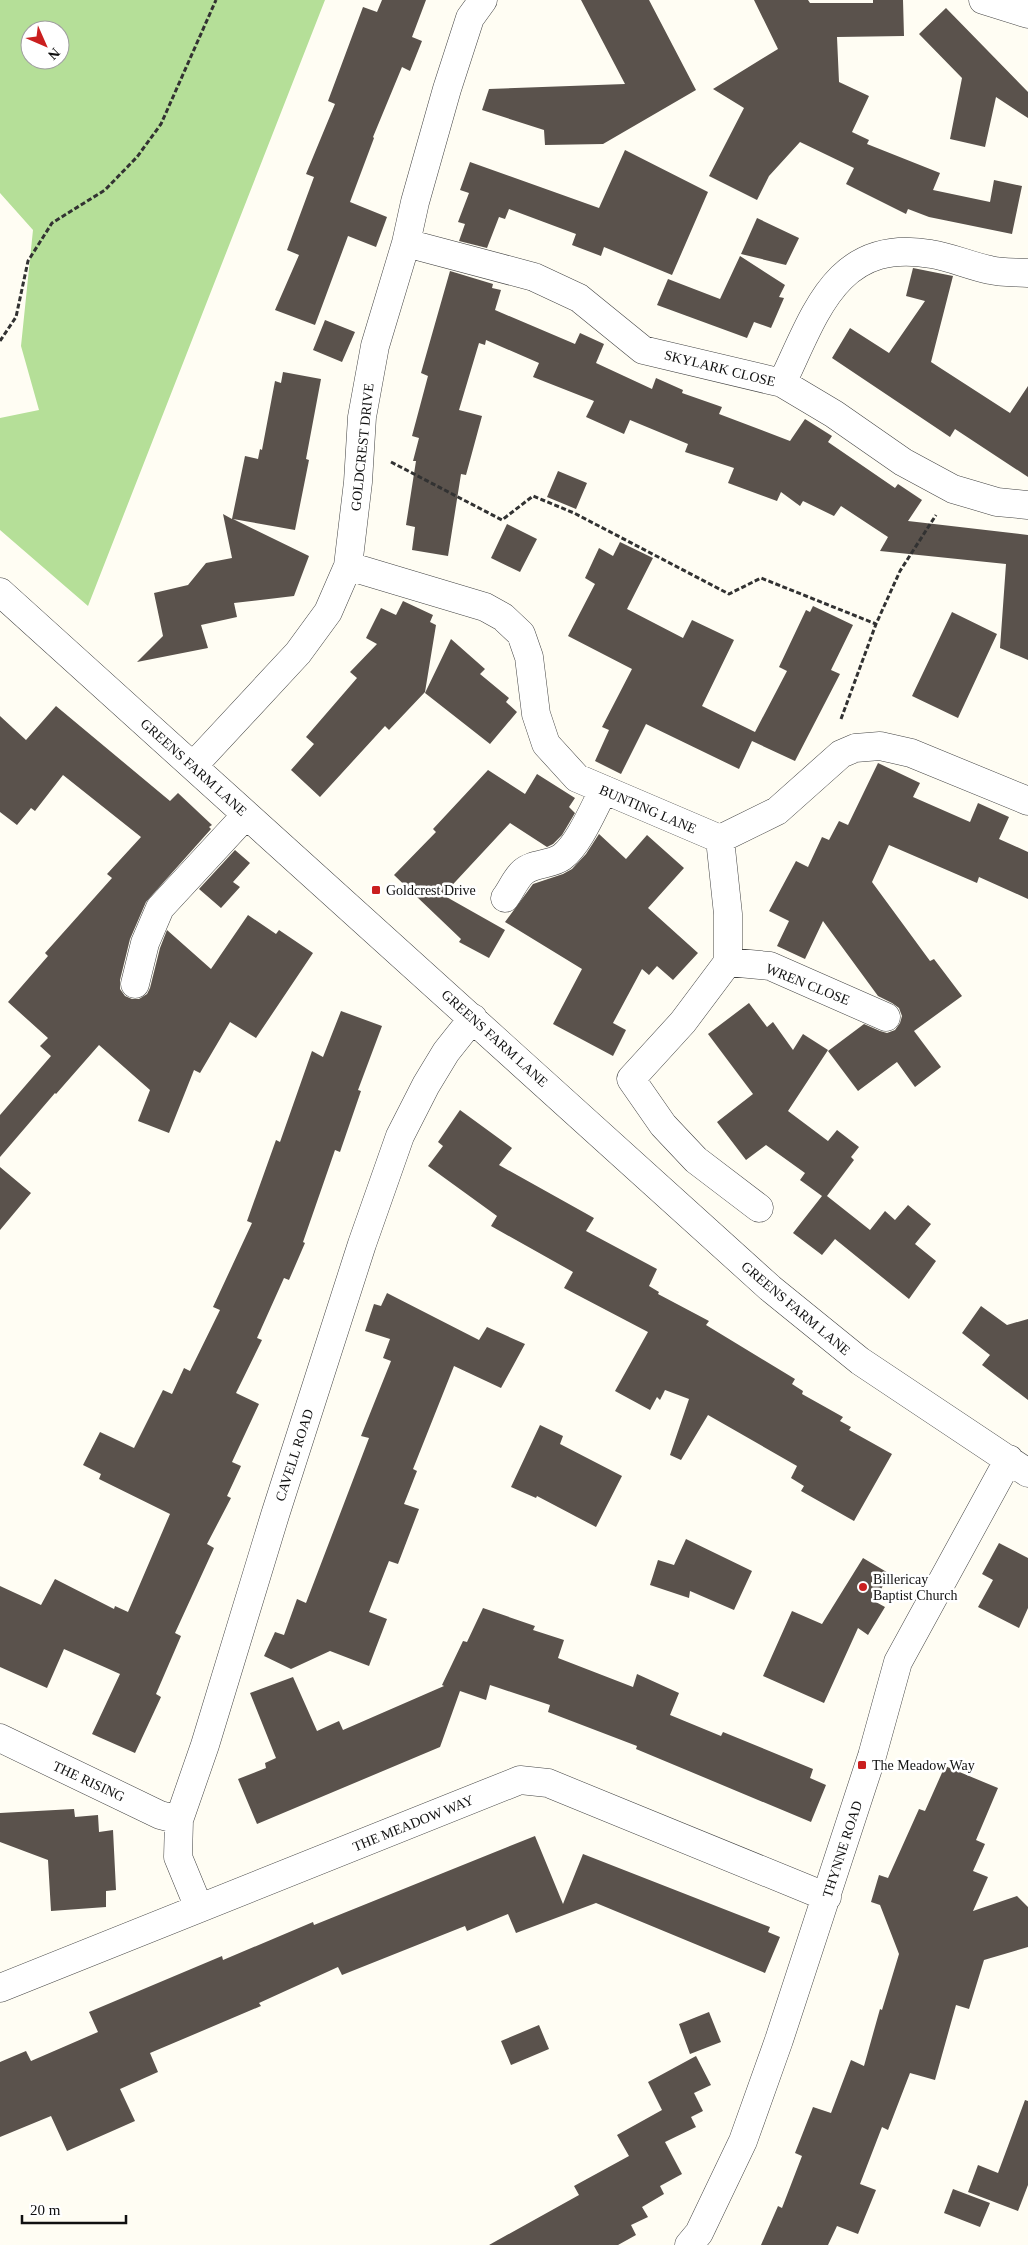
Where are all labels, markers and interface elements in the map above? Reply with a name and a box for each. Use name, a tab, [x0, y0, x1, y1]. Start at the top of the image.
north arrow	[20, 20, 70, 70]
text: N	[45, 45, 63, 63]
street label: SKYLARK CLOSE	[663, 347, 777, 390]
street label: GOLDCREST DRIVE	[348, 382, 377, 512]
street label: GREENS FARM LANE	[138, 716, 250, 819]
street label: BUNTING LANE	[597, 782, 699, 837]
place label: Goldcrest Drive	[386, 883, 476, 898]
marker: Goldcrest Drive	[370, 884, 382, 896]
street label: WREN CLOSE	[764, 961, 852, 1008]
street label: GREENS FARM LANE	[439, 987, 551, 1090]
street label: GREENS FARM LANE	[738, 1258, 853, 1358]
street label: CAVELL ROAD	[273, 1407, 316, 1503]
place label: Billericay Baptist Church	[873, 1572, 957, 1603]
marker: Billericay Baptist Church	[857, 1581, 869, 1593]
street label: THE RISING	[51, 1758, 127, 1805]
place label: The Meadow Way	[872, 1758, 975, 1773]
marker: The Meadow Way	[856, 1759, 868, 1771]
street label: THE MEADOW WAY	[351, 1792, 476, 1855]
street label: THYNNE ROAD	[820, 1799, 865, 1899]
scale bar	[22, 2192, 126, 2224]
text: 20 m	[30, 2202, 61, 2218]

